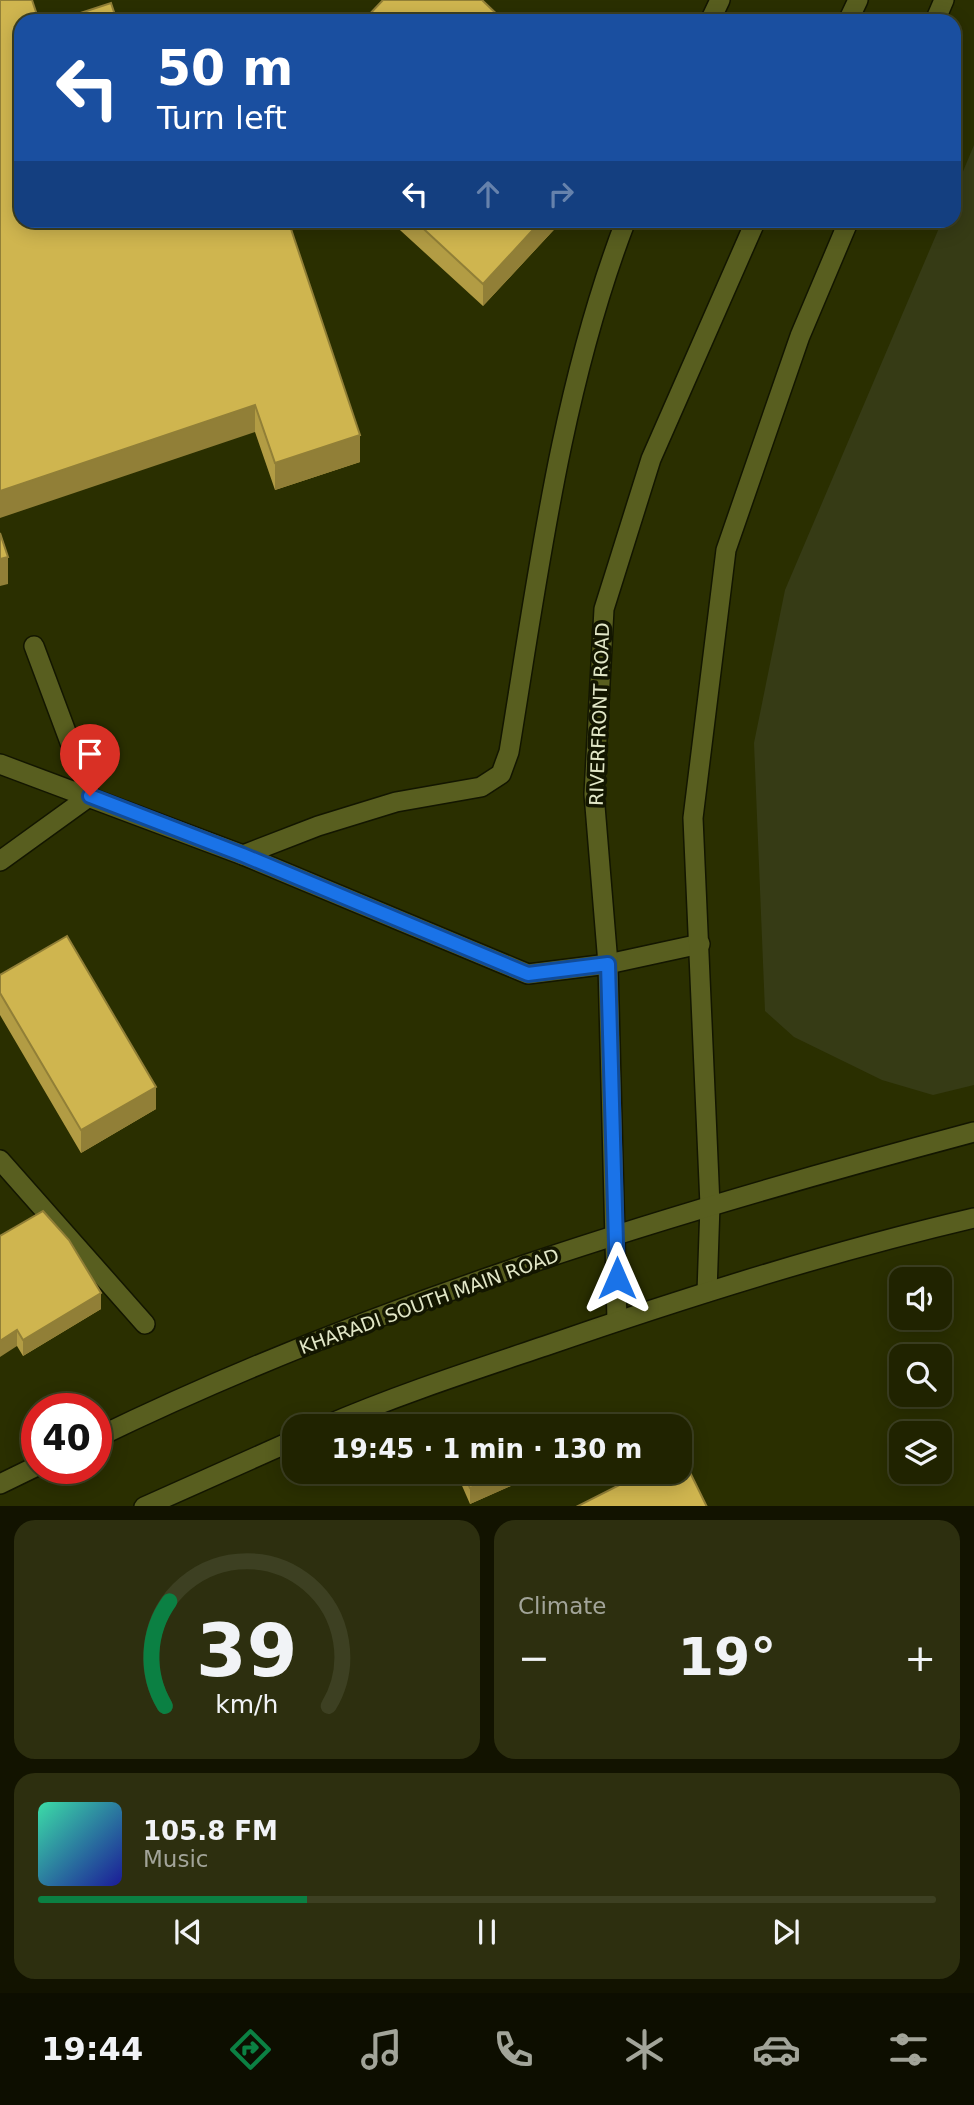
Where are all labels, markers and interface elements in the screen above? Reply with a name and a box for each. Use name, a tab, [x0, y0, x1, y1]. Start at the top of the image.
text: 50 m	[157, 40, 293, 97]
icon: left	[42, 42, 133, 133]
text: Turn left	[157, 99, 287, 137]
icon: left	[396, 175, 434, 213]
icon: ahead	[469, 175, 507, 213]
icon: right	[542, 175, 580, 213]
street label: RIVERFRONT ROAD	[585, 622, 613, 806]
pin	[60, 724, 120, 796]
icon: arrive	[71, 735, 109, 773]
position arrow	[580, 1241, 654, 1315]
street label: KHARADI SOUTH MAIN ROAD	[296, 1244, 562, 1358]
map controls	[889, 1267, 952, 1484]
button: sound	[889, 1267, 952, 1330]
button: search	[889, 1344, 952, 1407]
speed limit sign: 40	[21, 1393, 112, 1484]
button: layers	[889, 1421, 952, 1484]
text: 19:45 · 1 min · 130 m	[332, 1434, 642, 1464]
text: Climate	[518, 1593, 607, 1619]
text: 39	[196, 1608, 298, 1693]
text: 19°	[678, 1627, 776, 1687]
text: −	[518, 1636, 550, 1680]
text: +	[904, 1636, 936, 1680]
text: km/h	[215, 1689, 279, 1718]
text: 105.8 FM	[143, 1816, 278, 1846]
text: Music	[143, 1846, 208, 1872]
icon: previous	[169, 1913, 207, 1951]
icon: pause	[468, 1913, 506, 1951]
icon: next	[767, 1913, 805, 1951]
icon: directions	[226, 2025, 275, 2074]
icon: music	[357, 2025, 406, 2074]
icon: phone	[489, 2025, 538, 2074]
icon: climate	[620, 2025, 669, 2074]
icon: car	[752, 2025, 801, 2074]
icon: filters	[884, 2025, 933, 2074]
text: 19:44	[41, 2030, 143, 2068]

